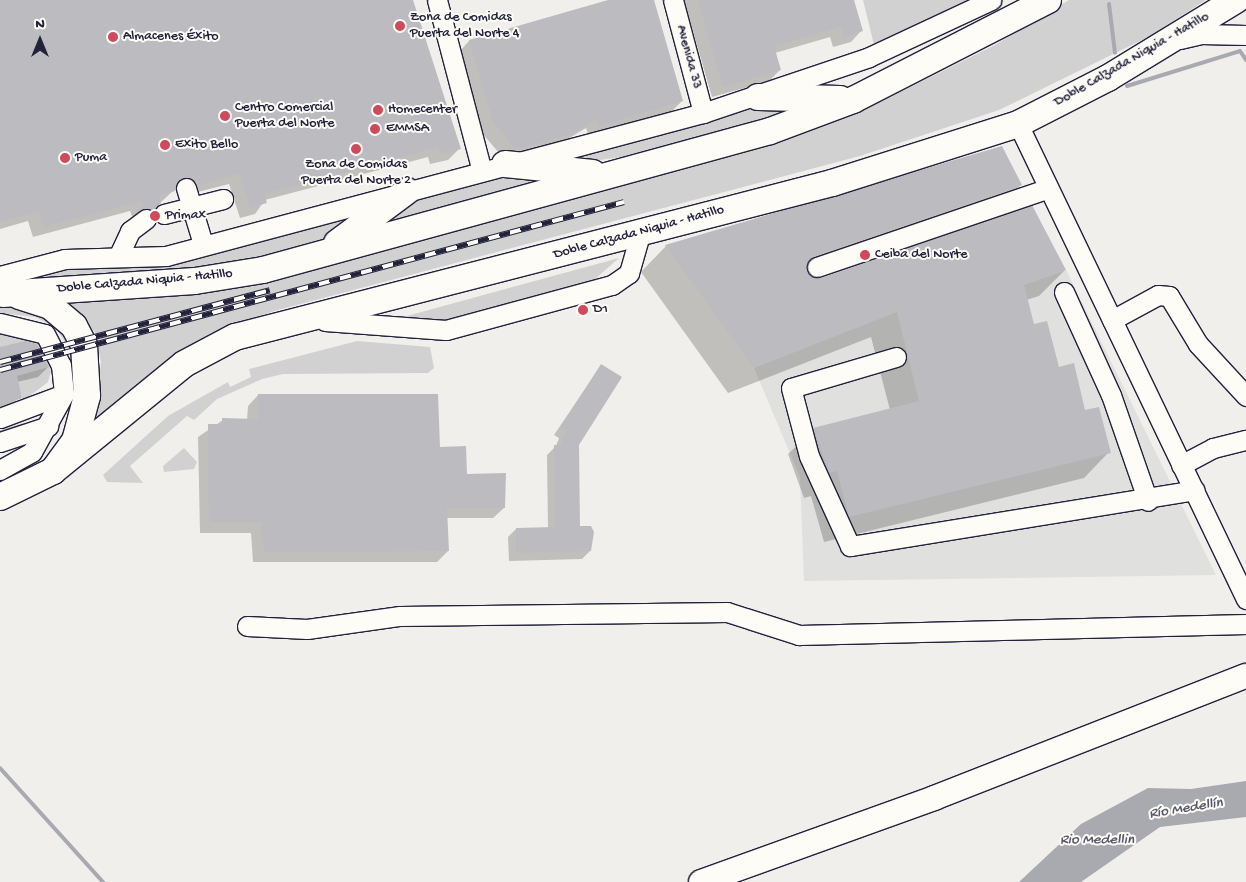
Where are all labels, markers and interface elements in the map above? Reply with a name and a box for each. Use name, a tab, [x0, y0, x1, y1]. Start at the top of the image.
street label: Doble Calzada Niquia - Hatillo	[1052, 9, 1212, 111]
place label: Zona de Comidas Puerta del Norte 4	[410, 10, 519, 42]
north arrow	[15, 15, 65, 65]
text: N	[35, 16, 45, 33]
marker: Zona de Comidas Puerta del Norte 4	[394, 20, 406, 32]
street label: Avenida 33	[671, 23, 705, 91]
place label: Almacenes Éxito	[123, 29, 218, 45]
marker: Almacenes Éxito	[107, 31, 119, 43]
place label: Centro Comercial Puerta del Norte	[235, 100, 334, 132]
place label: Homecenter	[388, 102, 457, 118]
marker: Homecenter	[372, 104, 384, 116]
marker: Centro Comercial Puerta del Norte	[219, 110, 231, 122]
place label: EMMSA	[386, 121, 429, 137]
marker: EMMSA	[368, 122, 382, 136]
place label: Exito Bello	[175, 137, 238, 153]
marker: Exito Bello	[159, 139, 171, 151]
marker: Zona de Comidas Puerta del Norte 2	[350, 143, 362, 155]
place label: Puma	[75, 150, 107, 166]
marker: Puma	[59, 152, 71, 164]
place label: Zona de Comidas Puerta del Norte 2	[301, 157, 411, 190]
street label: Doble Calzada Niquia - Hatillo	[552, 202, 726, 264]
place label: Primax	[165, 208, 206, 224]
marker: Primax	[149, 210, 161, 222]
place label: Ceiba del Norte	[875, 247, 967, 263]
marker: Ceiba del Norte	[859, 249, 871, 261]
street label: Doble Calzada Niquia - Hatillo	[57, 266, 233, 298]
place label: D1	[593, 302, 608, 318]
marker: D1	[577, 304, 589, 316]
water label: Río Medellín	[1148, 794, 1224, 824]
water label: Rio Medellin	[1060, 832, 1134, 850]

